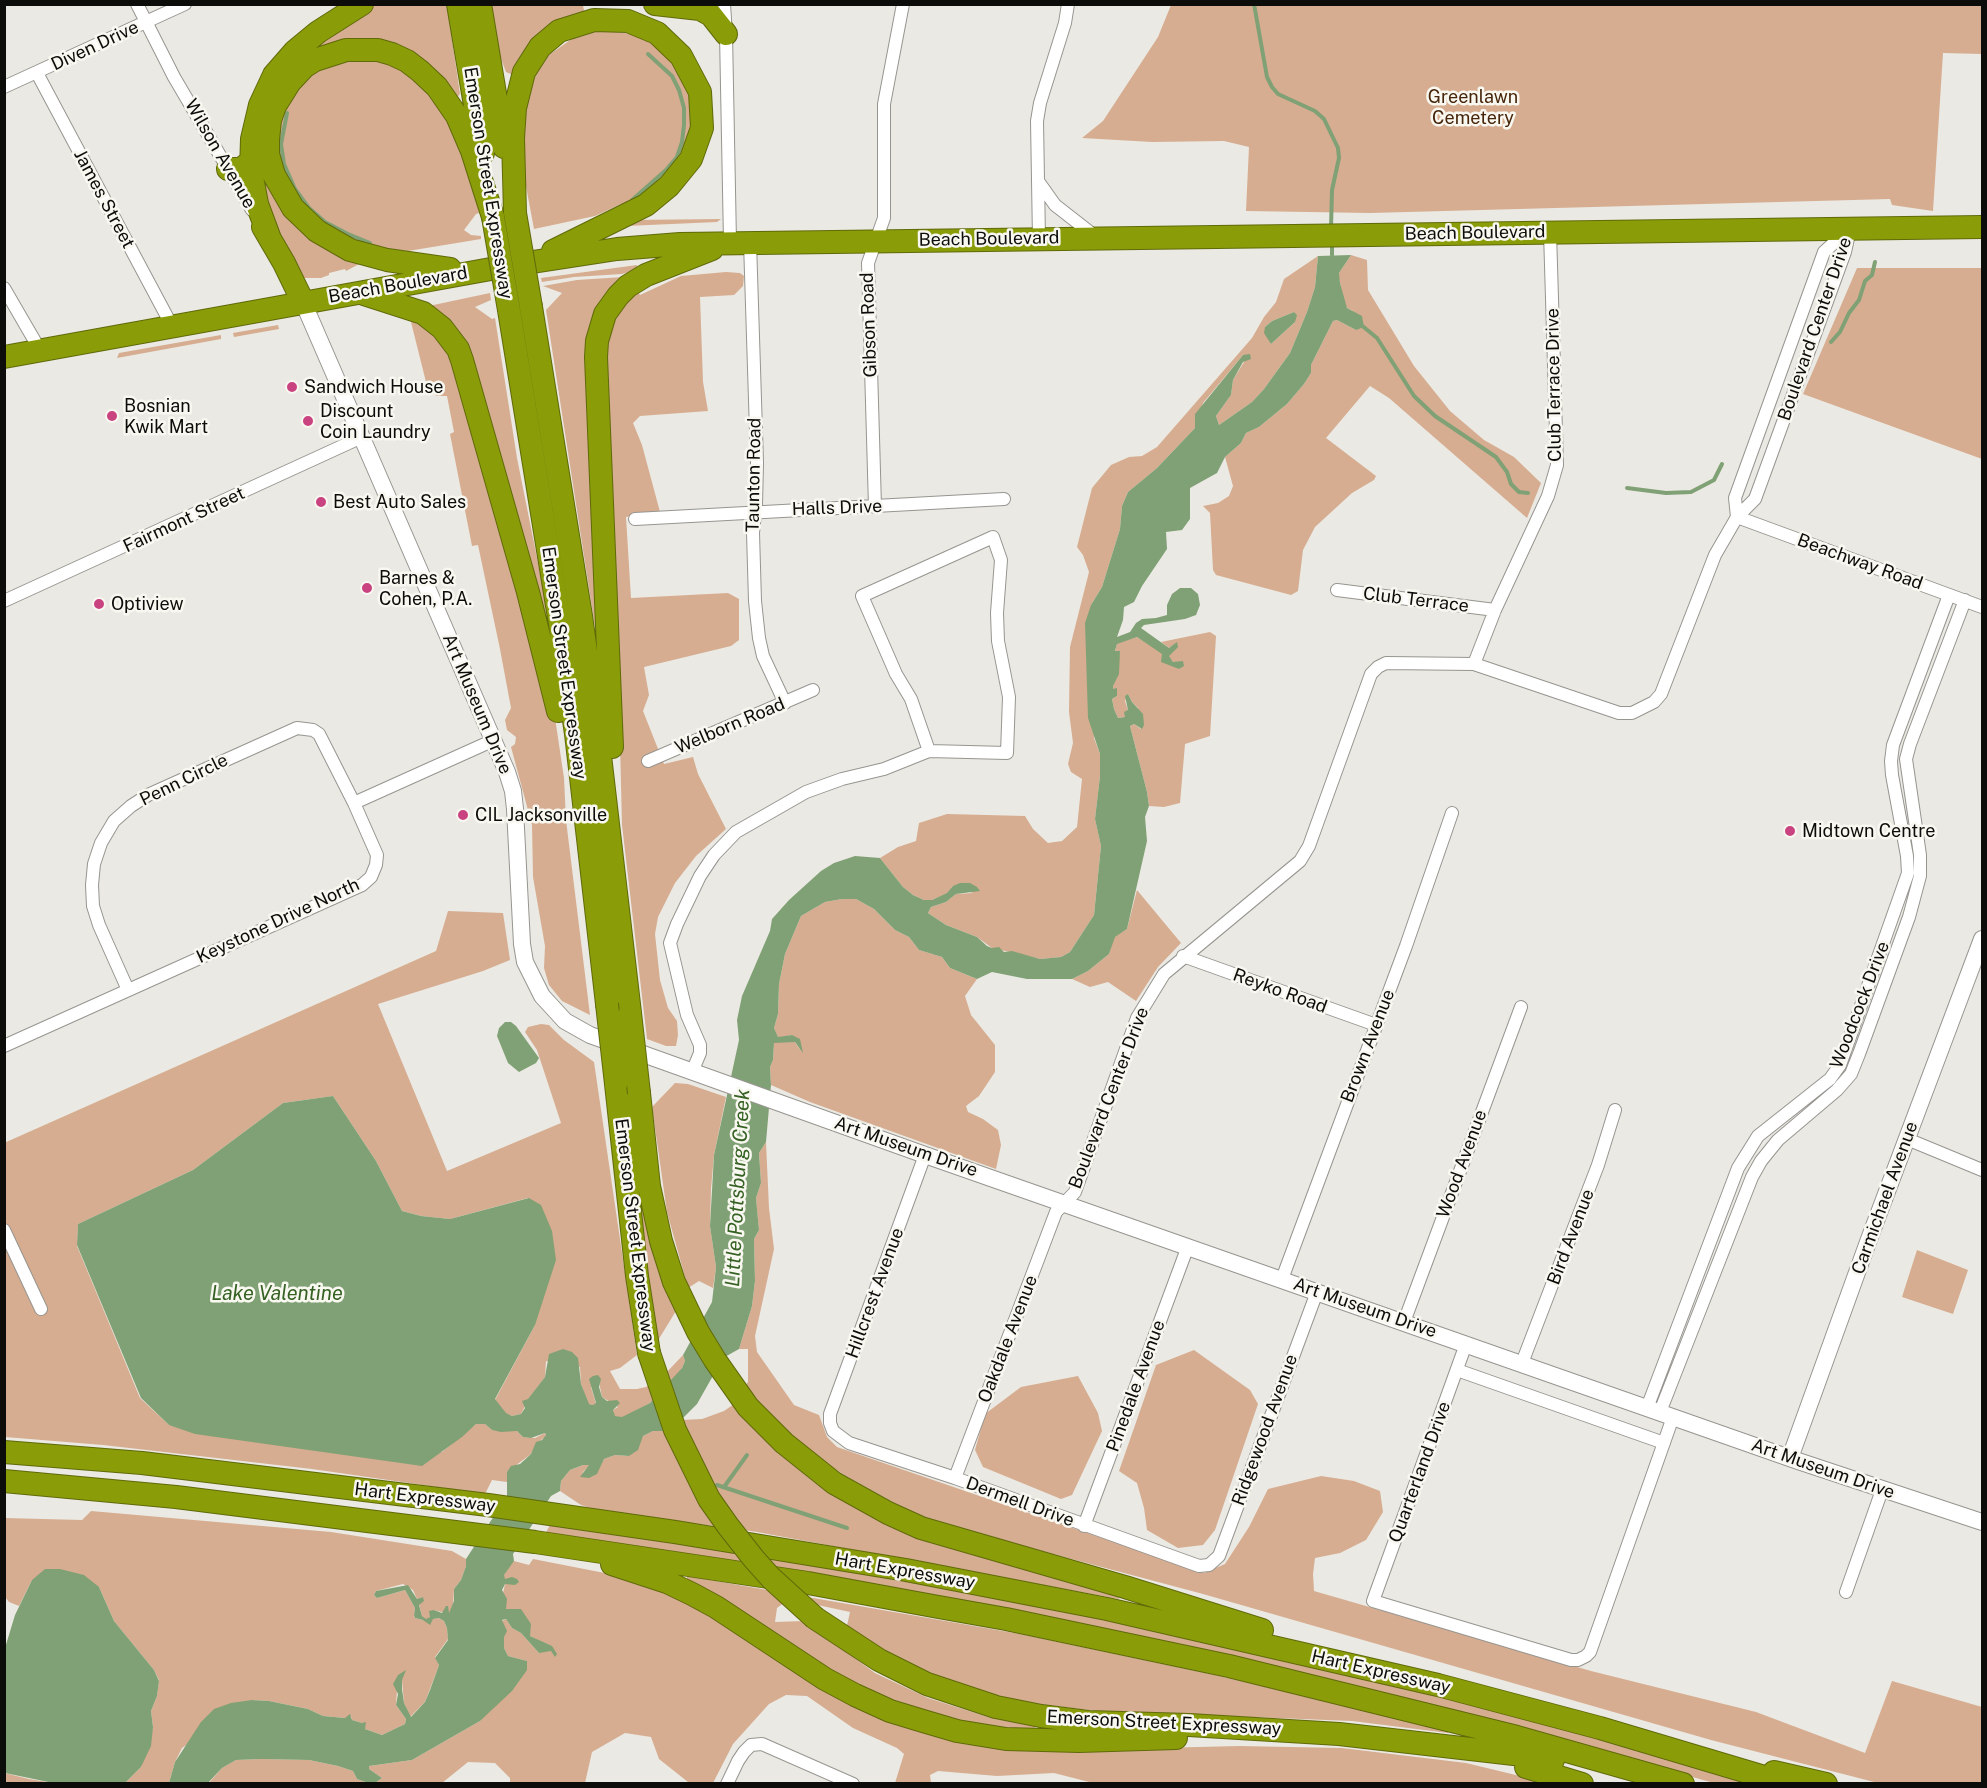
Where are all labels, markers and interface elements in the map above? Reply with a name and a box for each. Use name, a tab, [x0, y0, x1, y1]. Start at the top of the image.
street label: Diven Drive	[48, 16, 142, 76]
street label: Emerson Street Expressway	[459, 65, 517, 301]
park label: Greenlawn Cemetery	[1428, 86, 1518, 128]
street label: Wilson Avenue	[180, 95, 260, 213]
street label: James Street	[69, 146, 139, 252]
street label: Beach Boulevard	[1404, 221, 1546, 245]
street label: Beach Boulevard	[918, 227, 1060, 251]
street label: Boulevard Center Drive	[1773, 234, 1857, 424]
street label: Beach Boulevard	[327, 262, 469, 308]
street label: Gibson Road	[856, 272, 882, 378]
street label: Club Terrace Drive	[1542, 308, 1566, 462]
place label: Sandwich House	[304, 376, 444, 398]
marker: Sandwich House	[285, 380, 299, 394]
place label: Bosnian Kwik Mart	[124, 395, 208, 438]
place label: Discount Coin Laundry	[320, 400, 431, 442]
marker: Bosnian Kwik Mart	[105, 409, 119, 423]
marker: Discount Coin Laundry	[301, 414, 315, 428]
street label: Taunton Road	[742, 418, 766, 532]
street label: Fairmont Street	[120, 482, 248, 558]
place label: Best Auto Sales	[333, 491, 466, 513]
marker: Best Auto Sales	[314, 495, 328, 509]
street label: Halls Drive	[791, 496, 883, 520]
street label: Beachway Road	[1794, 529, 1926, 595]
street label: Emerson Street Expressway	[537, 545, 591, 781]
place label: Barnes & Cohen, P.A.	[379, 567, 472, 610]
marker: Barnes & Cohen, P.A.	[360, 581, 374, 595]
street label: Club Terrace	[1362, 583, 1470, 617]
place label: Optiview	[111, 593, 183, 615]
marker: Optiview	[92, 597, 106, 611]
street label: Art Museum Drive	[438, 631, 516, 777]
street label: Welborn Road	[672, 693, 788, 759]
street label: Penn Circle	[136, 749, 232, 811]
place label: CIL Jacksonville	[475, 804, 607, 826]
marker: CIL Jacksonville	[456, 808, 470, 822]
place label: Midtown Centre	[1802, 820, 1935, 842]
marker: Midtown Centre	[1783, 824, 1797, 838]
street label: Keystone Drive North	[193, 874, 363, 968]
street label: Woodcock Drive	[1826, 938, 1894, 1072]
street label: Reyko Road	[1230, 964, 1330, 1018]
street label: Brown Avenue	[1336, 986, 1400, 1106]
street label: Boulevard Center Drive	[1064, 1004, 1154, 1192]
water label: Little Pottsburg Creek	[721, 1089, 755, 1287]
street label: Wood Avenue	[1432, 1107, 1492, 1221]
street label: Art Museum Drive	[831, 1112, 981, 1182]
street label: Emerson Street Expressway	[610, 1117, 660, 1353]
street label: Carmichael Avenue	[1847, 1119, 1923, 1277]
street label: Bird Avenue	[1543, 1186, 1599, 1288]
street label: Hillcrest Avenue	[841, 1225, 909, 1361]
street label: Oakdale Avenue	[974, 1272, 1042, 1406]
street label: Art Museum Drive	[1290, 1273, 1440, 1343]
water label: Lake Valentine	[211, 1282, 343, 1306]
street label: Pinedale Avenue	[1102, 1317, 1170, 1455]
street label: Ridgewood Avenue	[1228, 1351, 1302, 1509]
street label: Quarterland Drive	[1384, 1399, 1456, 1545]
street label: Art Museum Drive	[1748, 1434, 1898, 1504]
street label: Dermell Drive	[963, 1472, 1077, 1532]
street label: Hart Expressway	[353, 1479, 497, 1517]
street label: Hart Expressway	[833, 1548, 977, 1594]
street label: Hart Expressway	[1309, 1646, 1453, 1698]
street label: Emerson Street Expressway	[1046, 1706, 1282, 1740]

